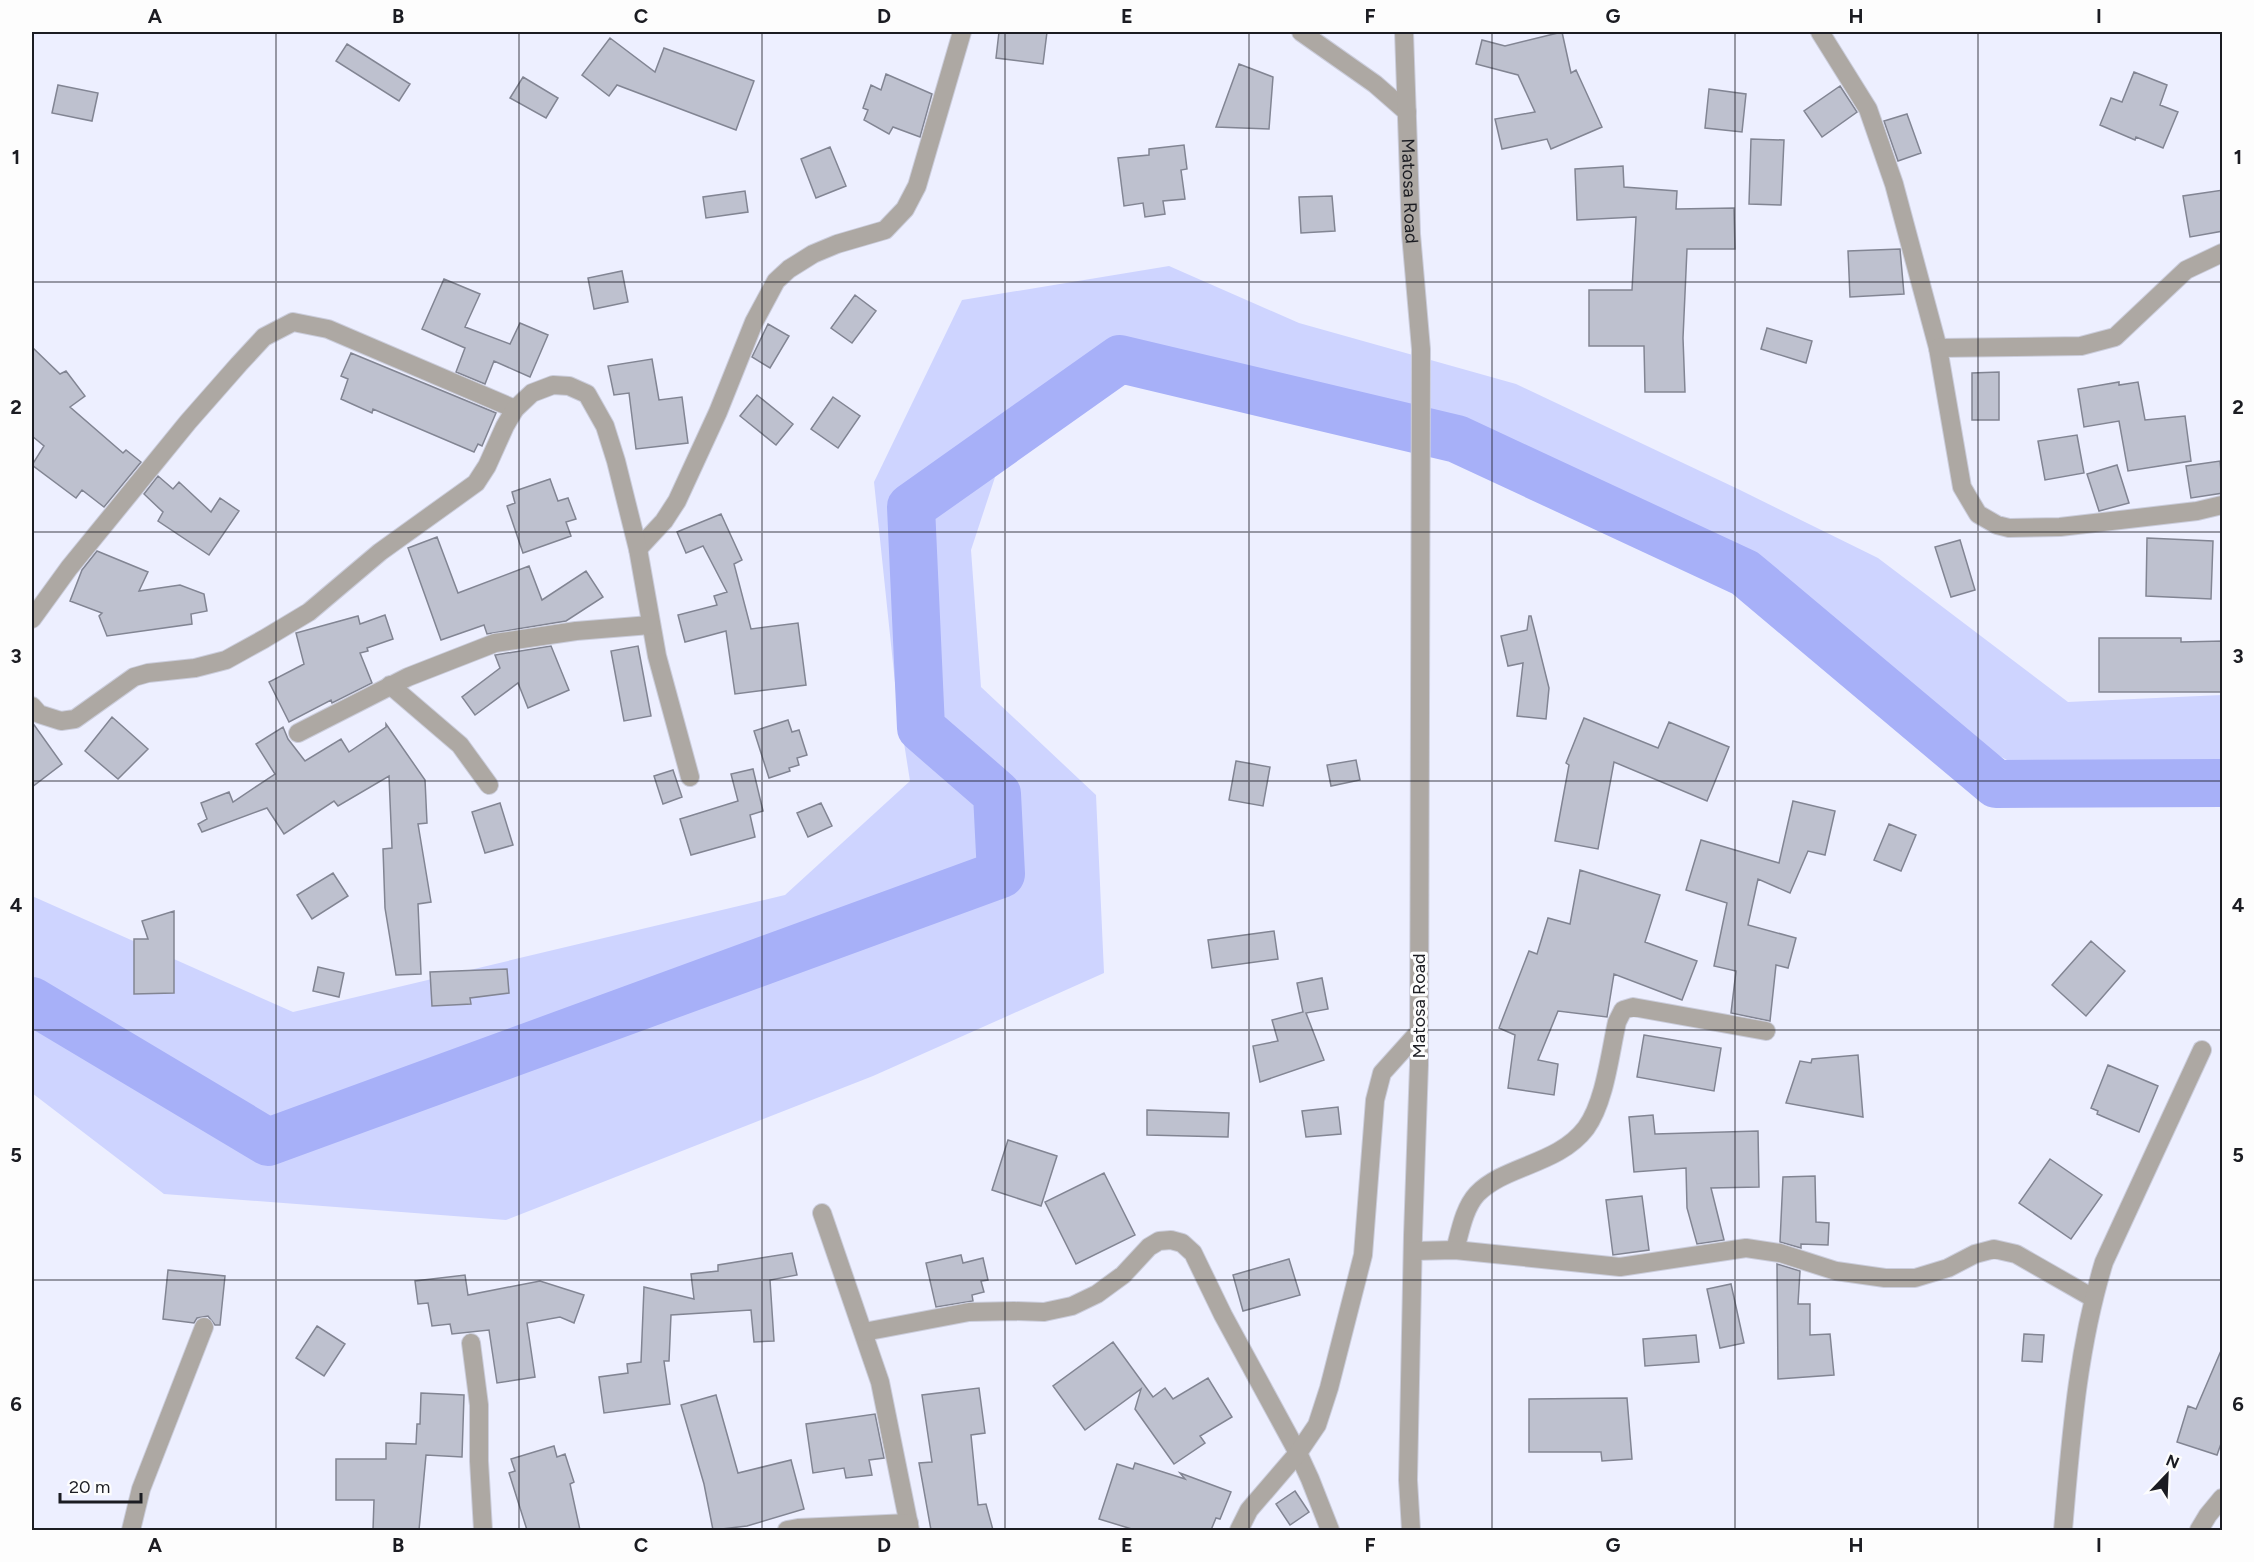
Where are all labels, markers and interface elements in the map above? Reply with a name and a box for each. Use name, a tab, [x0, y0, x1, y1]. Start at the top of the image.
text: A	[148, 4, 163, 28]
text: B	[392, 4, 404, 28]
text: C	[634, 4, 648, 28]
text: D	[877, 4, 891, 28]
text: E	[1121, 4, 1133, 28]
text: F	[1364, 4, 1376, 28]
text: G	[1606, 4, 1621, 28]
text: H	[1849, 4, 1864, 28]
text: I	[2096, 4, 2102, 28]
street label: Matosa Road	[1397, 138, 1423, 244]
text: 1	[12, 145, 20, 169]
text: 1	[2234, 145, 2242, 169]
text: 2	[10, 395, 22, 419]
text: 2	[2232, 395, 2244, 419]
text: 3	[10, 644, 22, 668]
text: 3	[2232, 644, 2244, 668]
text: 4	[10, 893, 23, 917]
text: 4	[2232, 893, 2245, 917]
street label: Matosa Road	[1408, 953, 1430, 1059]
text: 5	[10, 1143, 22, 1167]
text: 5	[2232, 1143, 2244, 1167]
text: 6	[10, 1392, 22, 1416]
text: 6	[2232, 1392, 2244, 1416]
north arrow	[2137, 1445, 2197, 1505]
text: N	[2163, 1450, 2182, 1473]
scale bar	[60, 1466, 141, 1504]
text: 20 m	[69, 1476, 110, 1498]
text: A	[148, 1533, 163, 1557]
text: B	[392, 1533, 404, 1557]
text: C	[634, 1533, 648, 1557]
text: D	[877, 1533, 891, 1557]
text: E	[1121, 1533, 1133, 1557]
text: F	[1364, 1533, 1376, 1557]
text: G	[1606, 1533, 1621, 1557]
text: H	[1849, 1533, 1864, 1557]
text: I	[2096, 1533, 2102, 1557]

